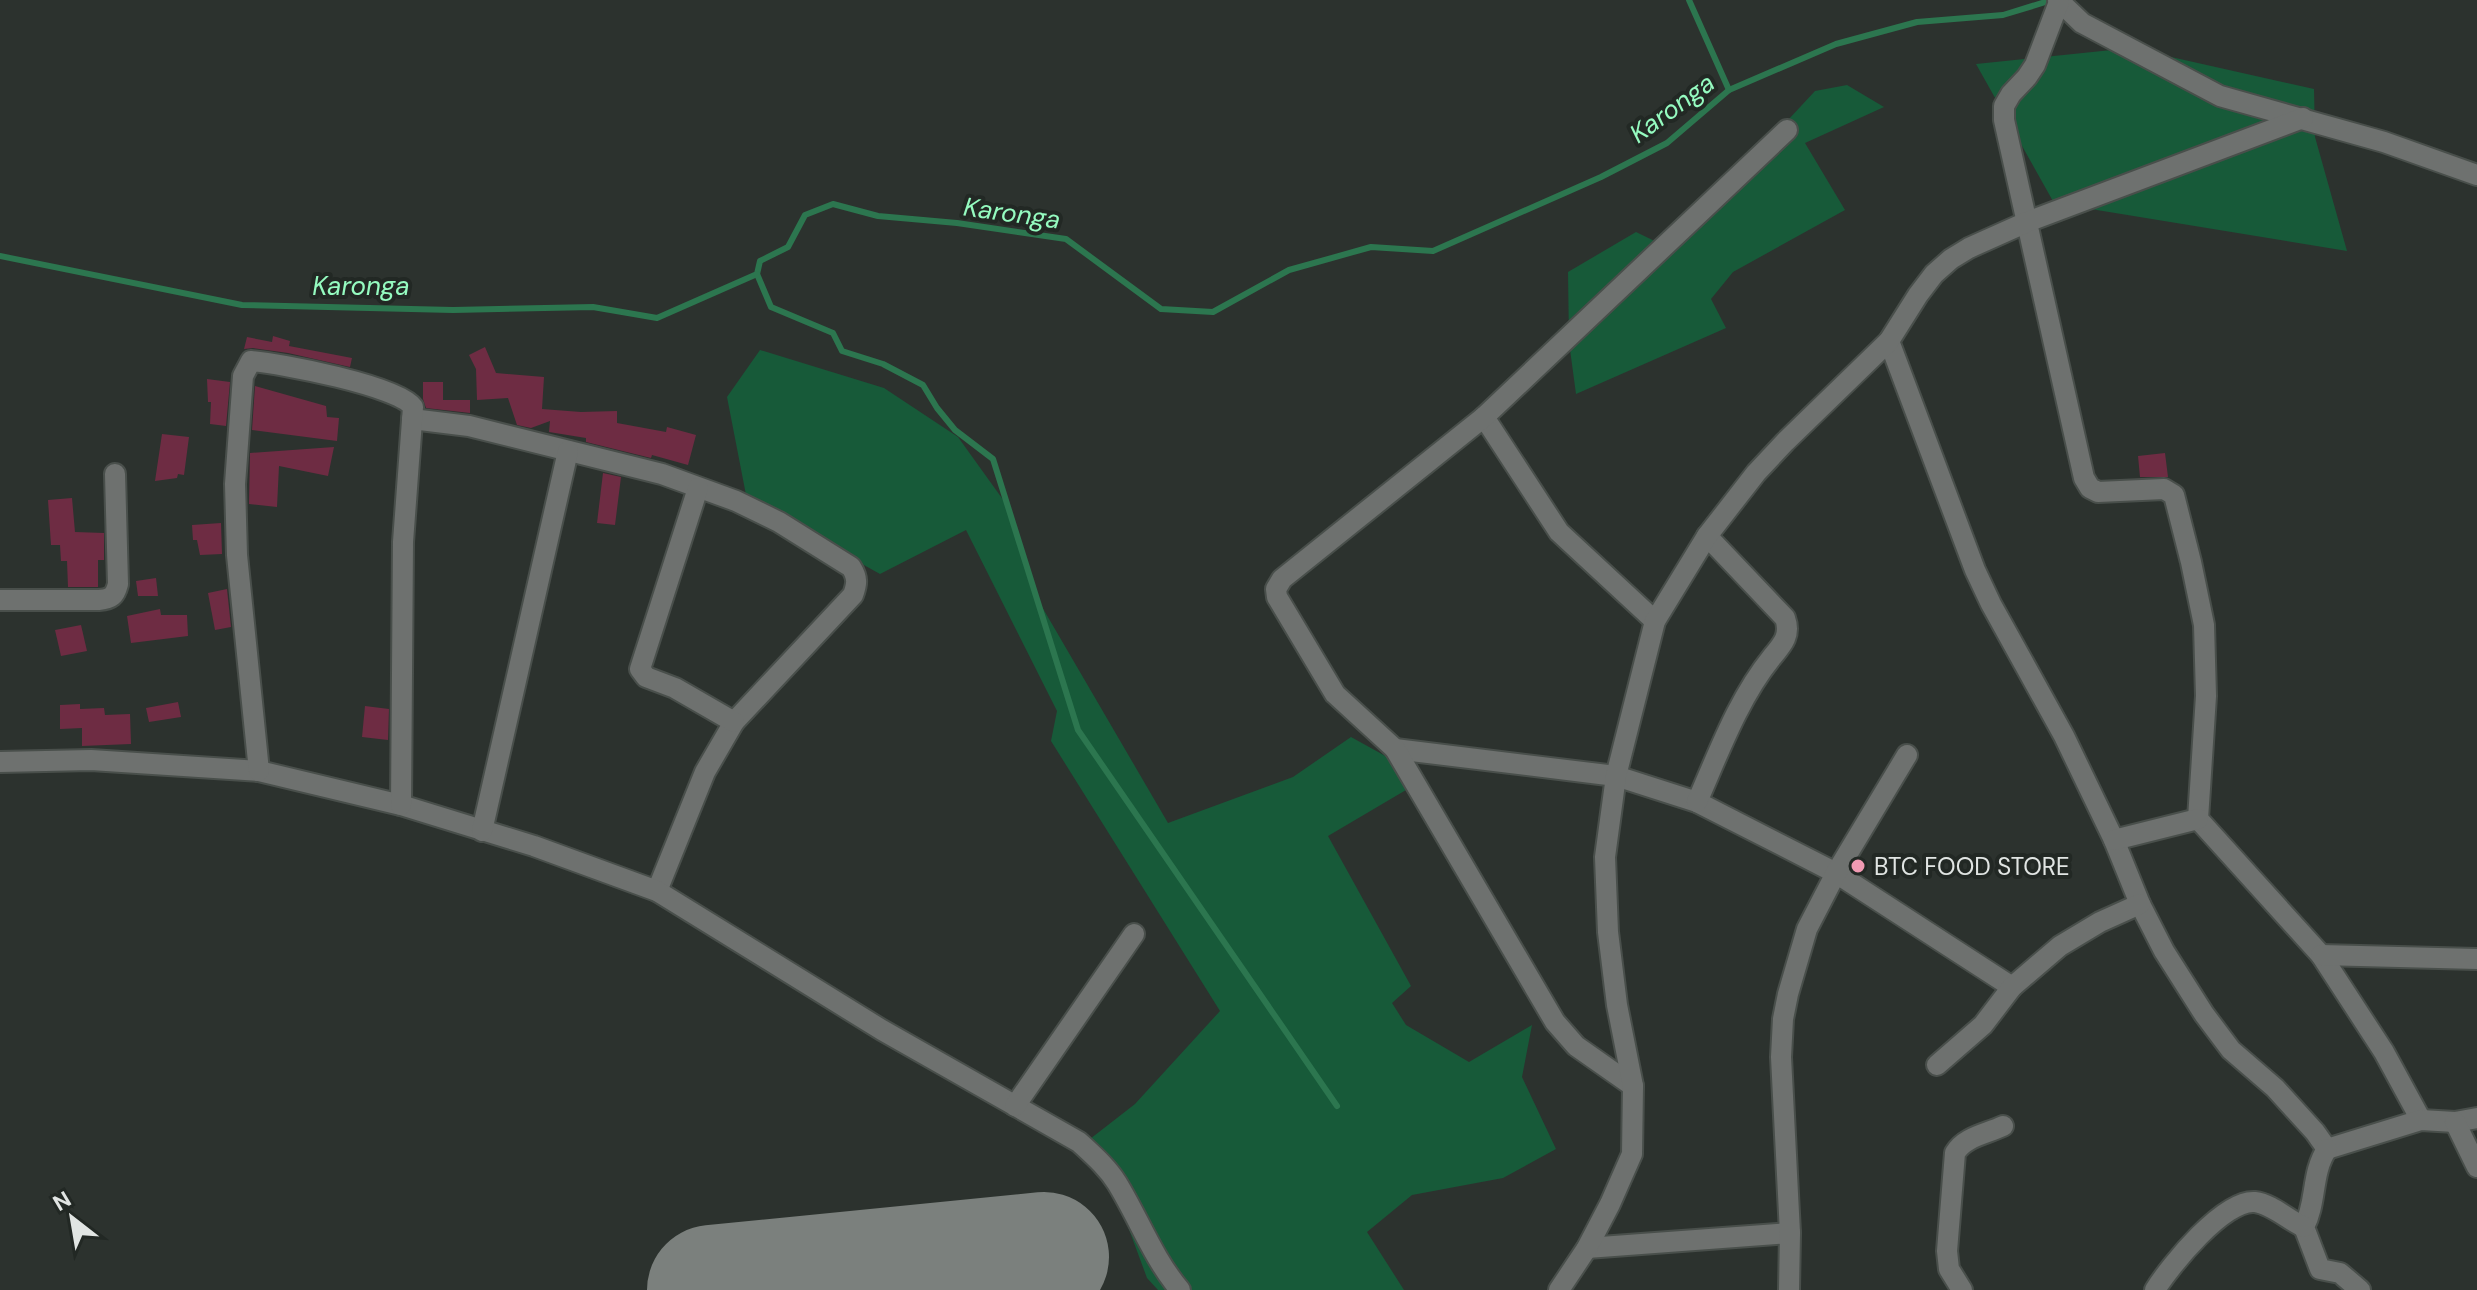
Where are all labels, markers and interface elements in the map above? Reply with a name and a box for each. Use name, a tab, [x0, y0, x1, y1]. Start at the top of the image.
water label: Karonga	[1623, 66, 1721, 150]
water label: Karonga	[961, 189, 1063, 237]
water label: Karonga	[312, 269, 410, 303]
place label: BTC FOOD STORE	[1874, 851, 2070, 882]
marker: BTC FOOD STORE	[1849, 857, 1867, 875]
north arrow	[32, 1178, 112, 1258]
text: N	[48, 1185, 76, 1218]

